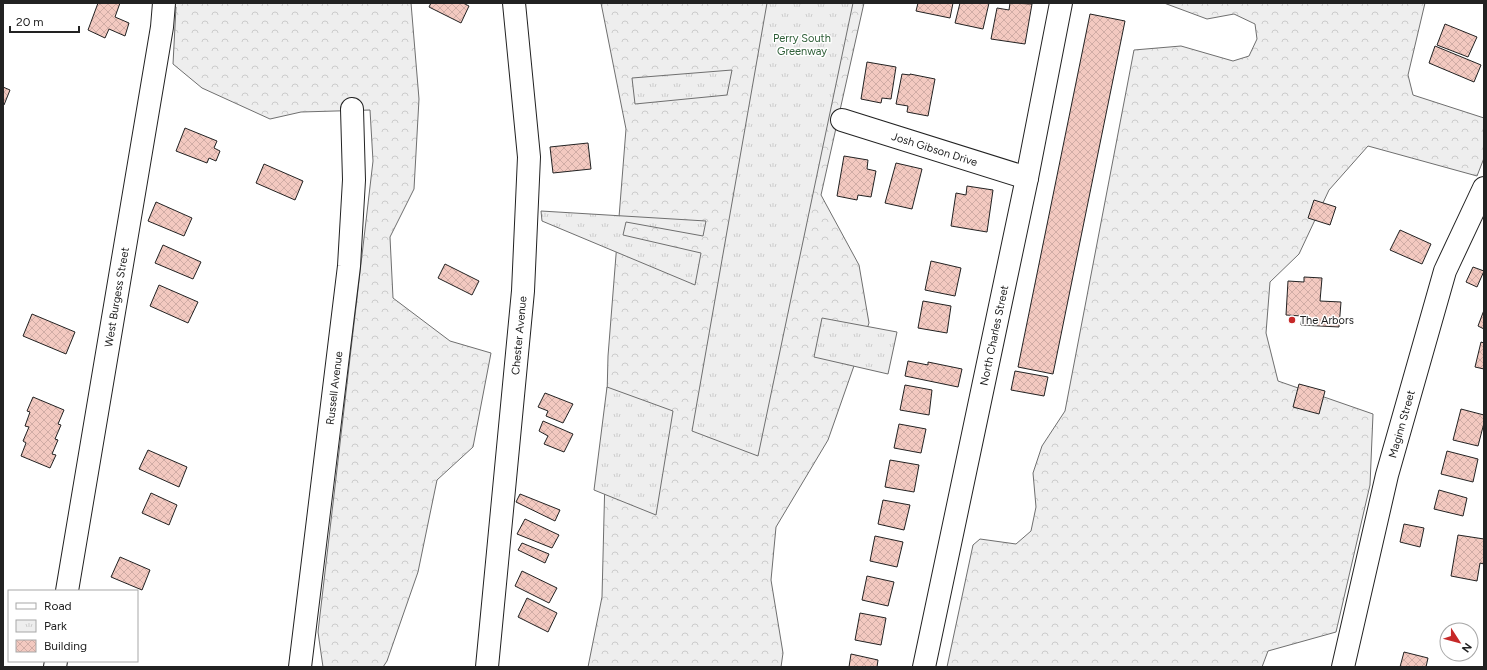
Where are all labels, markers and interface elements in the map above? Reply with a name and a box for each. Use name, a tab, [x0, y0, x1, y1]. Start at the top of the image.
scale bar	[10, 8, 79, 34]
text: 20 m	[16, 15, 44, 29]
park label: Perry South Greenway	[773, 32, 831, 58]
street label: Josh Gibson Drive	[890, 130, 979, 169]
street label: West Burgess Street	[102, 246, 132, 348]
street label: North Charles Street	[977, 284, 1011, 387]
street label: Chester Avenue	[509, 296, 529, 376]
place label: The Arbors	[1300, 314, 1354, 327]
marker: The Arbors	[1287, 315, 1297, 325]
street label: Russell Avenue	[324, 351, 346, 426]
street label: Maginn Street	[1386, 389, 1418, 459]
legend	[8, 590, 138, 662]
text: Road	[44, 599, 72, 613]
text: Park	[44, 619, 67, 633]
north arrow	[1439, 622, 1479, 662]
text: Building	[44, 639, 87, 653]
text: N	[1459, 640, 1474, 655]

